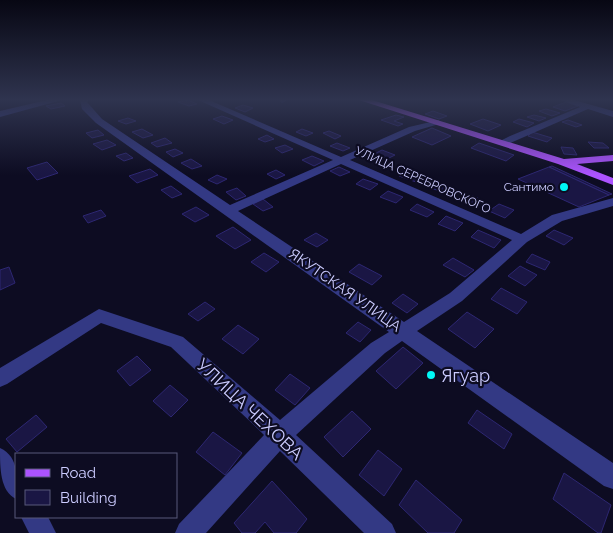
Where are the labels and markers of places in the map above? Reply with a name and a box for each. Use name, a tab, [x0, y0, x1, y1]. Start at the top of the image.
place label: Сантимо	[504, 180, 554, 194]
marker: Сантимо	[558, 181, 570, 193]
place label: Ягуар	[441, 365, 490, 386]
marker: Ягуар	[425, 369, 437, 381]

